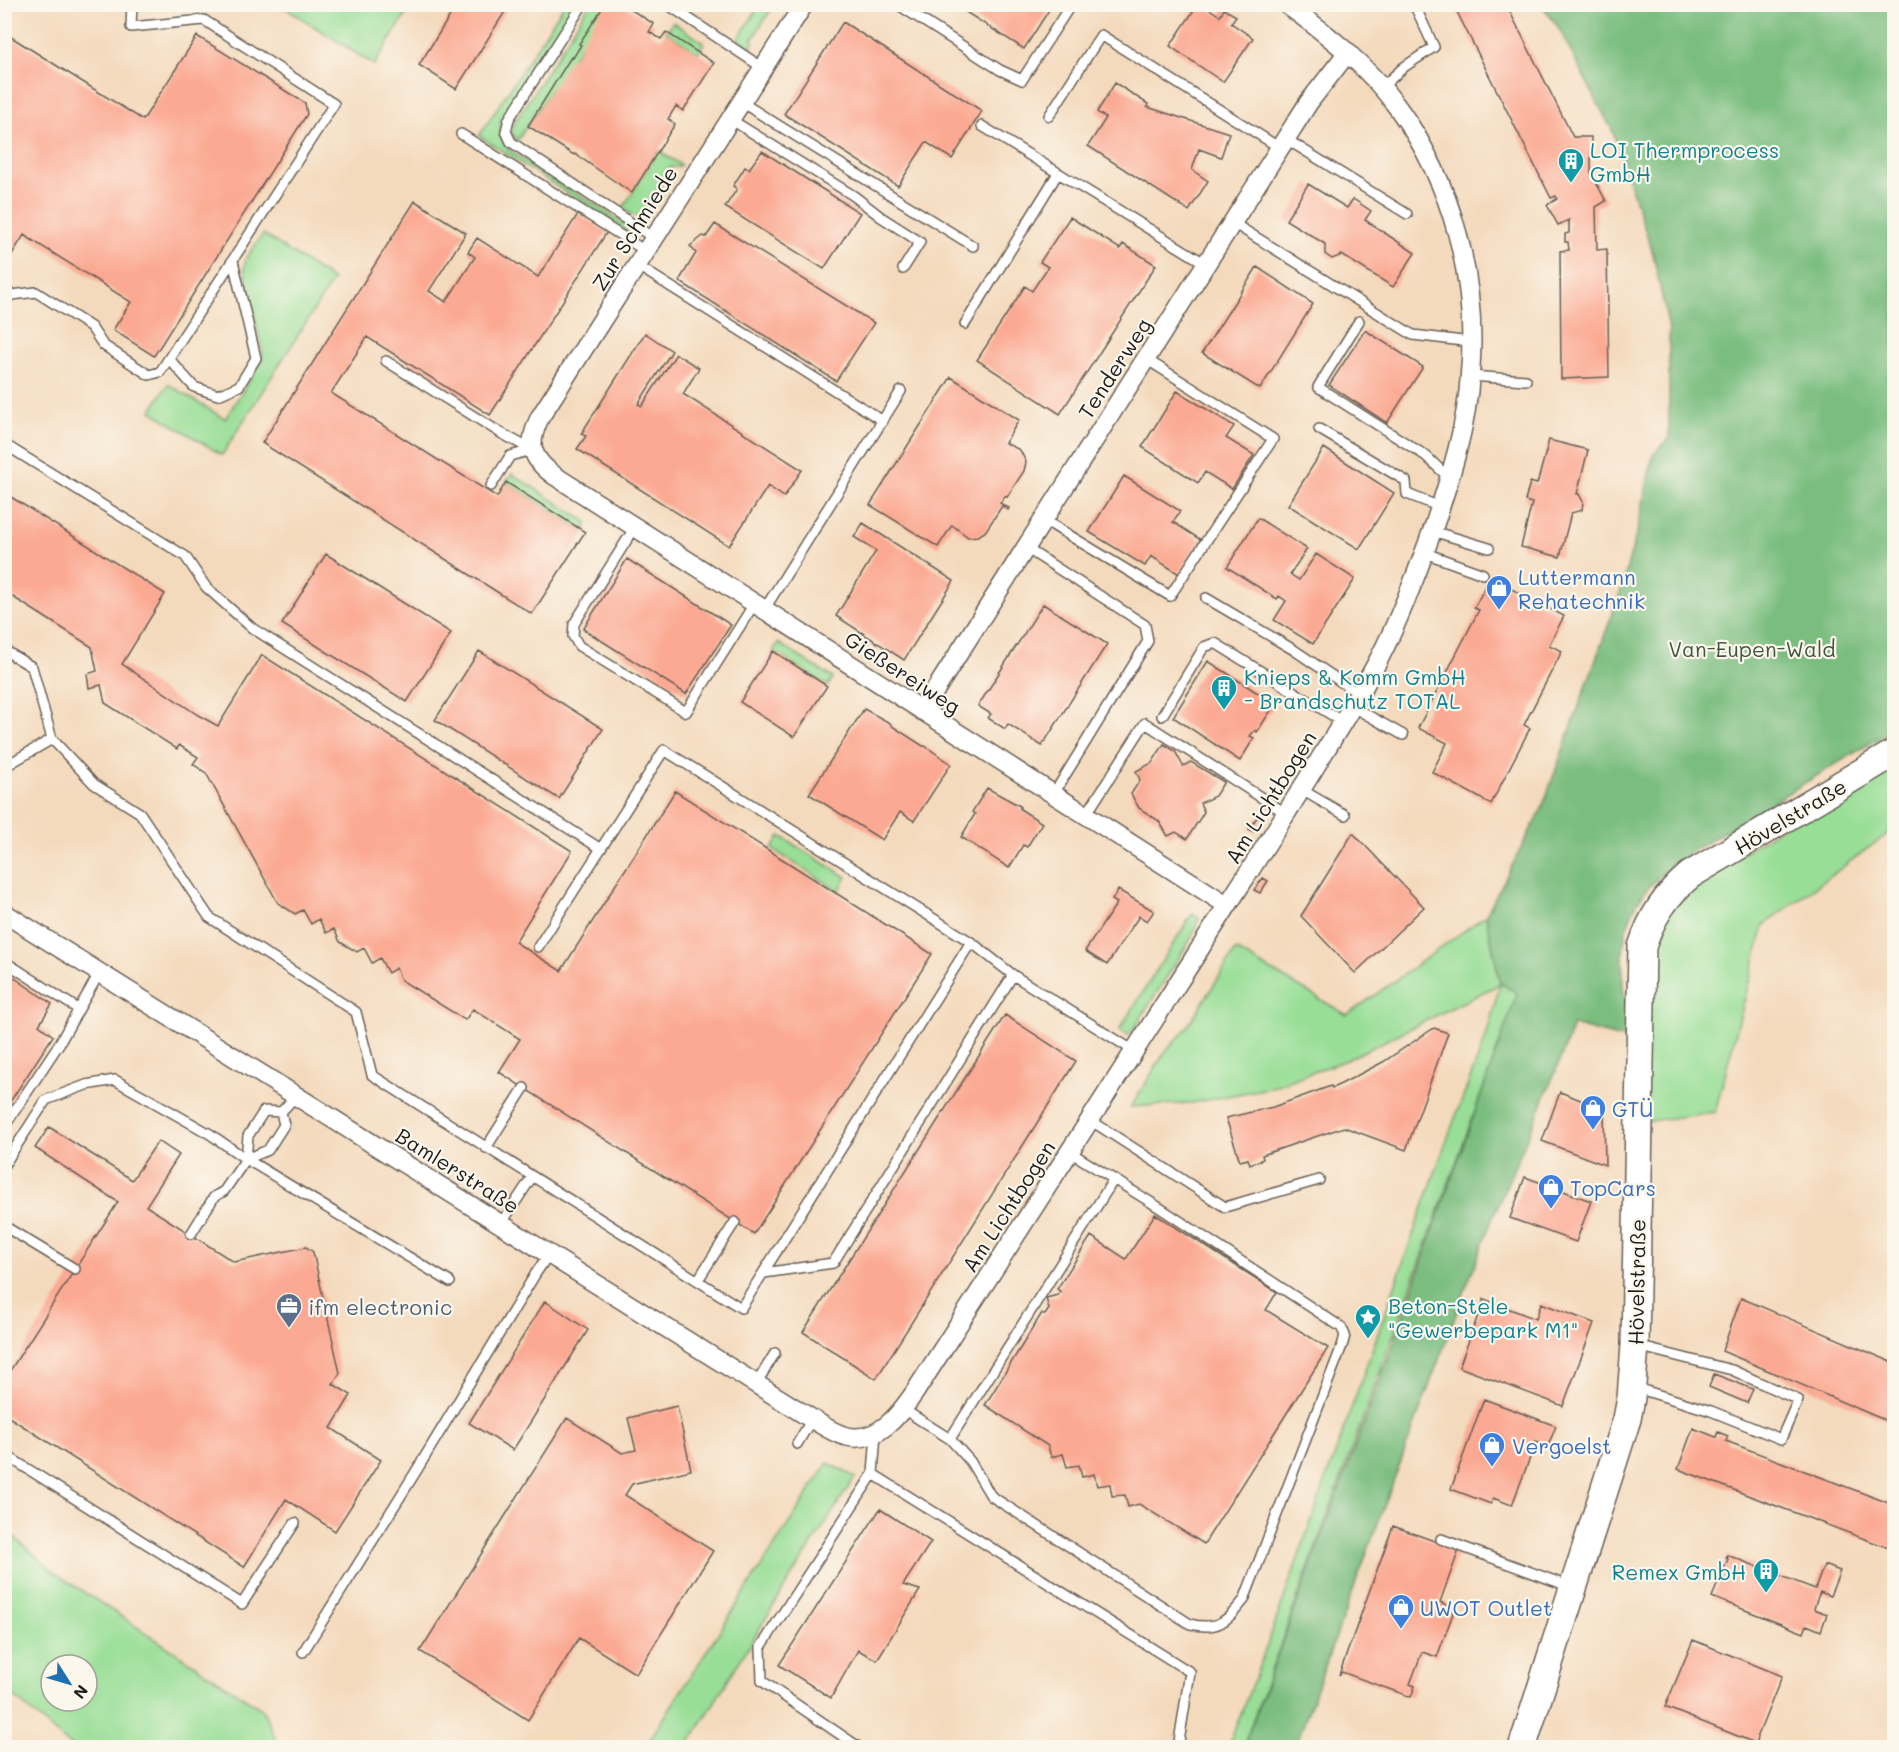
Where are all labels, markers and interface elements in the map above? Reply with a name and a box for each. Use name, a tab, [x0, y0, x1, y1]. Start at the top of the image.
place label: LOI Thermprocess GmbH	[1590, 136, 1779, 187]
building icon: LOI Thermprocess GmbH	[1556, 146, 1586, 184]
street label: Zur Schmiede	[585, 161, 683, 295]
street label: Tenderweg	[1071, 313, 1157, 423]
place label: Luttermann Rehatechnik	[1518, 563, 1645, 614]
shop icon: Luttermann Rehatechnik	[1484, 573, 1514, 611]
street label: Gießereiweg	[840, 625, 966, 719]
park label: Van-Eupen-Wald	[1668, 635, 1836, 662]
place label: Knieps & Komm GmbH - Brandschutz TOTAL	[1244, 663, 1466, 714]
building icon: Knieps & Komm GmbH - Brandschutz TOTAL	[1209, 673, 1239, 711]
street label: Am Lichtbogen	[1218, 726, 1322, 868]
street label: Hövelstraße	[1729, 772, 1851, 860]
shop icon: GTÜ	[1578, 1093, 1608, 1131]
place label: GTÜ	[1612, 1095, 1653, 1122]
street label: Bamlerstraße	[391, 1121, 525, 1219]
street label: Am Lichtbogen	[955, 1135, 1061, 1277]
shop icon: TopCars	[1536, 1172, 1566, 1210]
place label: TopCars	[1570, 1174, 1656, 1201]
street label: Hövelstraße	[1621, 1219, 1651, 1345]
office icon: ifm electronic	[274, 1291, 304, 1329]
place label: Beton-Stele "Gewerbepark M1"	[1388, 1292, 1578, 1343]
place label: ifm electronic	[308, 1293, 452, 1320]
place icon: Beton-Stele "Gewerbepark M1"	[1353, 1302, 1383, 1340]
shop icon: Vergoelst	[1477, 1430, 1507, 1468]
place label: Vergoelst	[1512, 1432, 1611, 1459]
building icon: Remex GmbH	[1751, 1556, 1781, 1594]
place label: Remex GmbH	[1612, 1558, 1746, 1585]
shop icon: UWOT Outlet	[1386, 1592, 1416, 1630]
place label: UWOT Outlet	[1420, 1594, 1552, 1621]
north arrow	[39, 1653, 99, 1713]
text: N	[69, 1681, 93, 1704]

